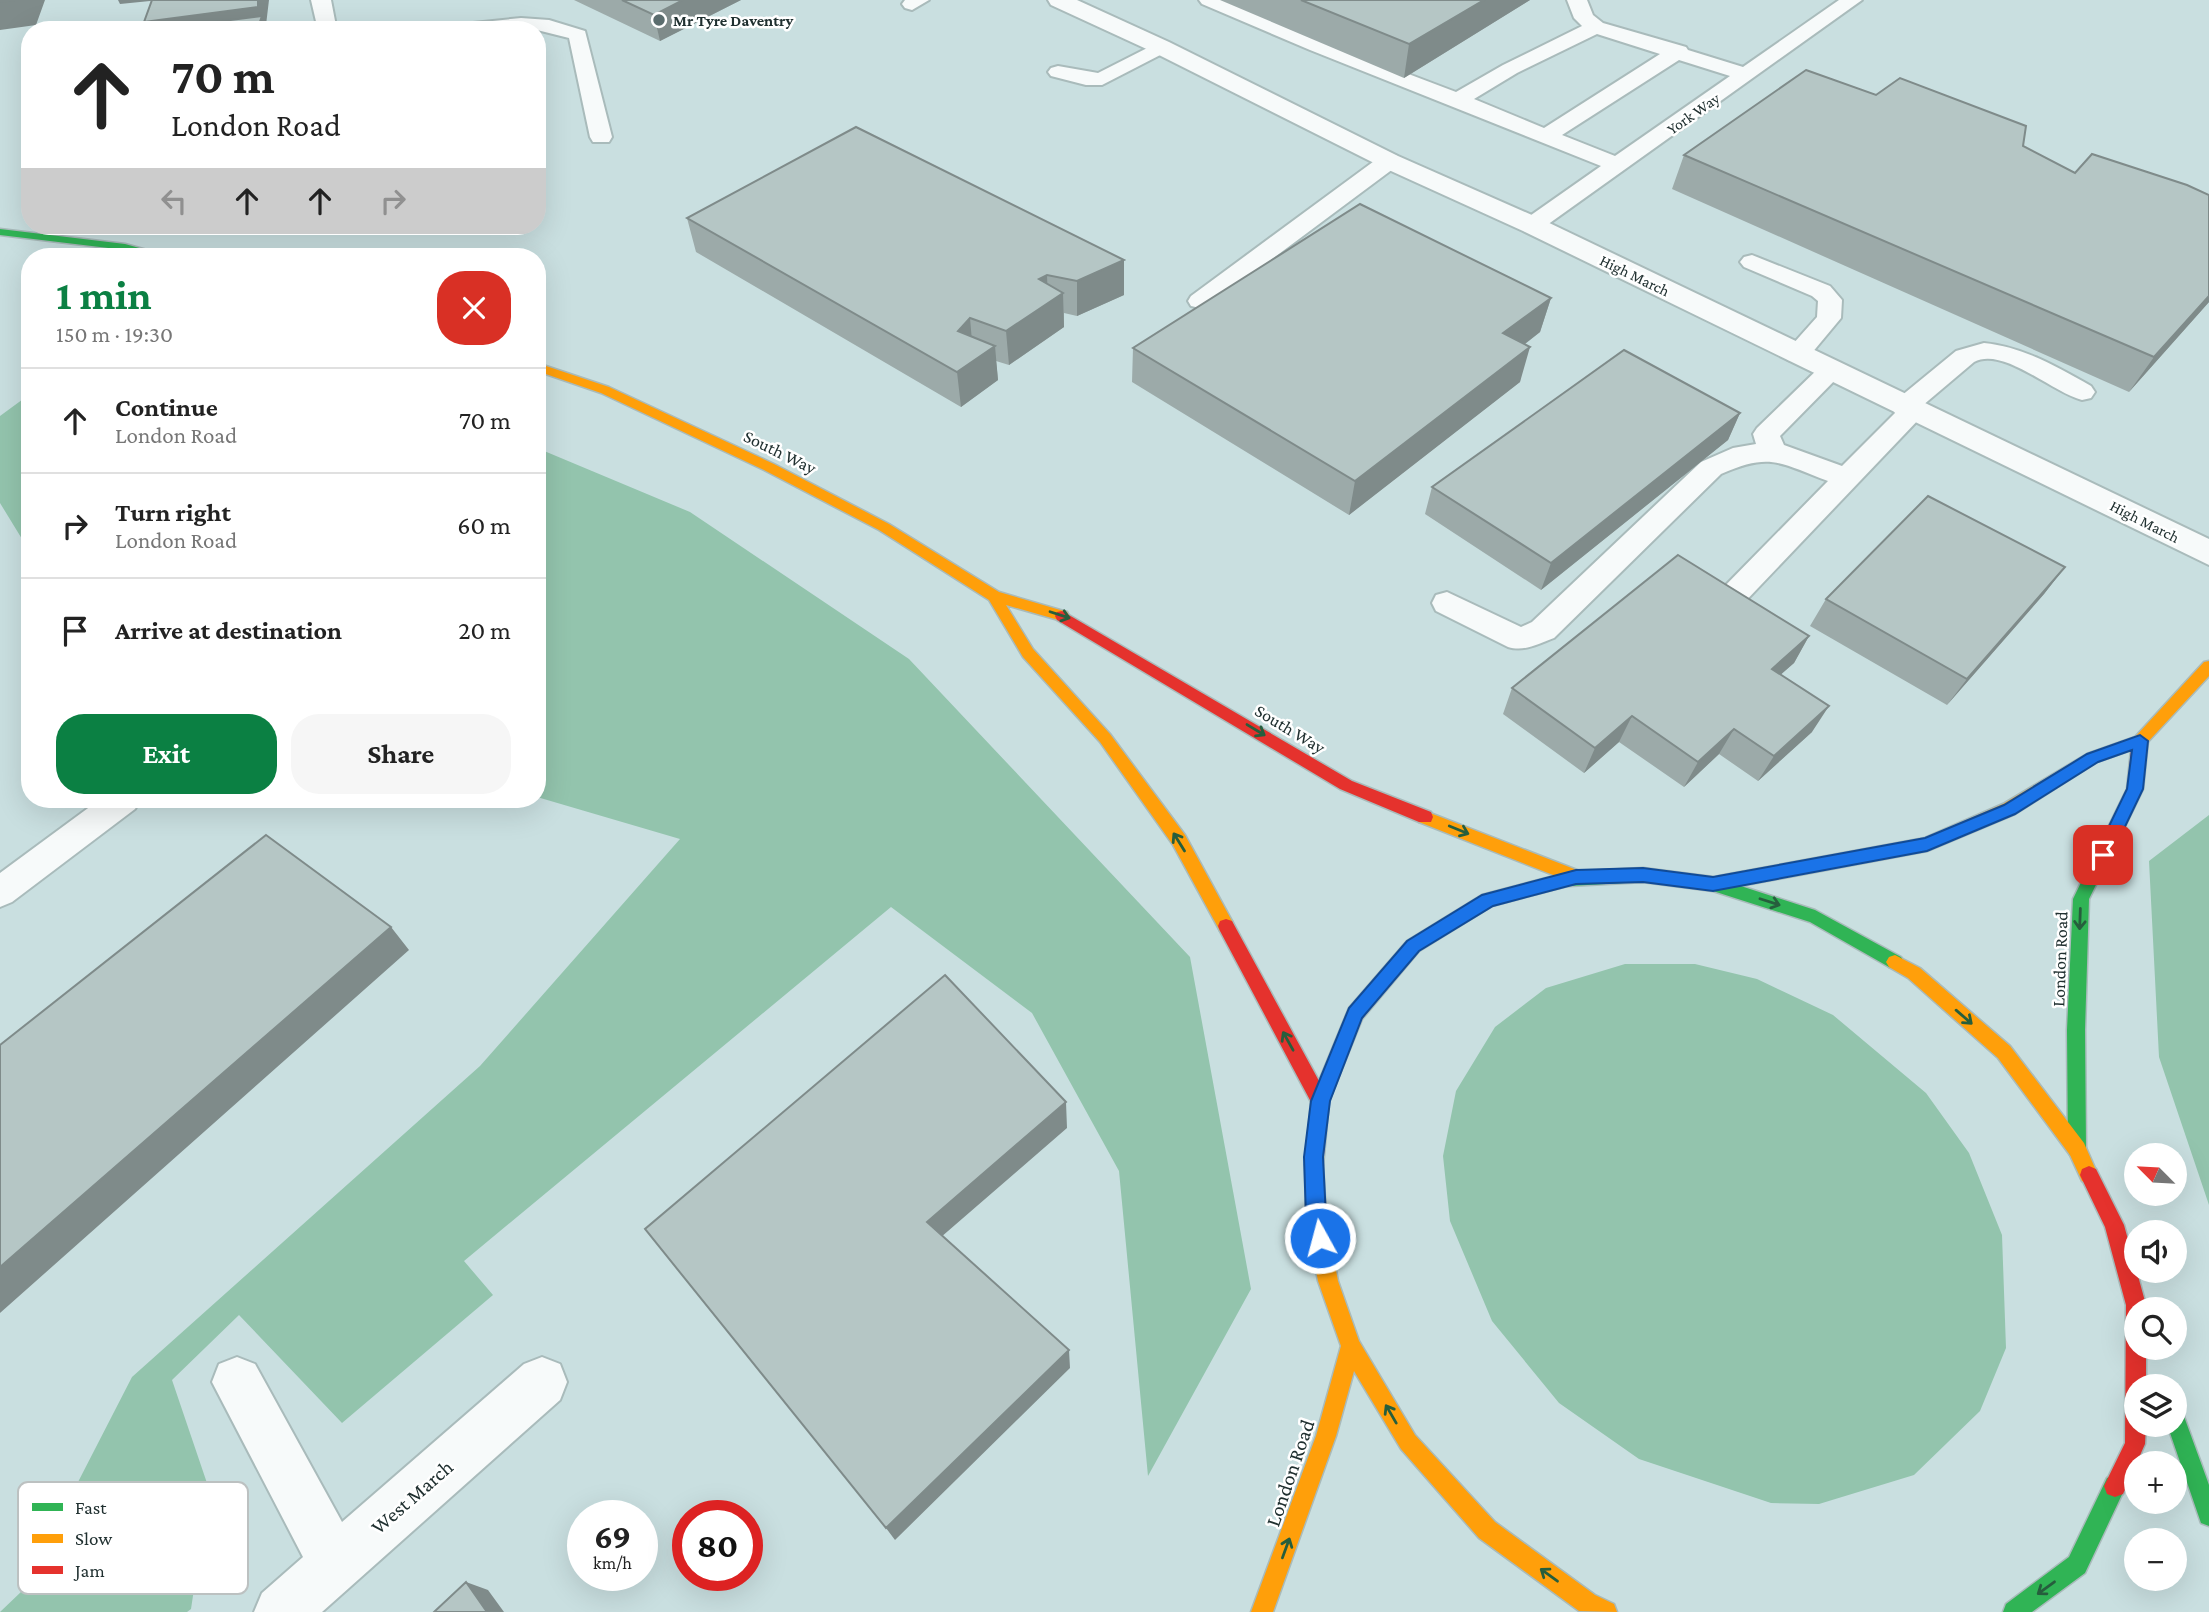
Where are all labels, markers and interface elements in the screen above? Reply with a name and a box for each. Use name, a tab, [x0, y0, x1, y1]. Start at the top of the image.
marker: Mr Tyre Daventry	[651, 12, 667, 28]
place label: Mr Tyre Daventry	[673, 12, 794, 29]
icon: ahead	[56, 49, 147, 140]
text: 70 m	[171, 49, 275, 104]
street label: York Way	[1664, 89, 1724, 138]
text: London Road	[171, 107, 341, 143]
icon: left	[155, 182, 193, 220]
icon: ahead	[228, 182, 266, 220]
icon: ahead	[301, 182, 339, 220]
icon: right	[374, 182, 412, 220]
street label: High March	[1597, 251, 1673, 301]
text: 1 min	[56, 271, 152, 318]
button: close	[437, 271, 511, 345]
text: 150 m · 19:30	[56, 321, 173, 347]
text: Continue	[115, 393, 218, 422]
icon: ahead	[56, 402, 94, 440]
text: 70 m	[459, 406, 511, 435]
text: London Road	[115, 422, 237, 448]
street label: South Way	[740, 426, 820, 478]
street label: High March	[2107, 497, 2182, 547]
text: Turn right	[115, 498, 231, 527]
icon: right	[56, 507, 94, 545]
text: 60 m	[457, 511, 511, 540]
text: London Road	[115, 527, 237, 553]
one-way arrow	[1048, 610, 1070, 623]
icon: arrive	[56, 612, 94, 650]
text: Arrive at destination	[115, 616, 342, 645]
text: 20 m	[458, 616, 511, 645]
street label: South Way	[1251, 700, 1329, 758]
button: Exit	[56, 714, 277, 794]
button: Share	[291, 714, 511, 794]
one-way arrow	[1245, 724, 1265, 738]
one-way arrow	[1448, 825, 1470, 838]
pin	[2073, 825, 2133, 885]
one-way arrow	[1171, 832, 1185, 852]
icon: arrive	[2084, 836, 2122, 874]
one-way arrow	[1759, 897, 1781, 910]
one-way arrow	[2074, 907, 2087, 930]
street label: London Road	[2048, 910, 2072, 1007]
one-way arrow	[1955, 1009, 1973, 1025]
one-way arrow	[1281, 1032, 1295, 1052]
north arrow	[2124, 1143, 2188, 1206]
map controls	[2124, 1143, 2187, 1591]
position arrow	[1283, 1201, 1357, 1275]
button: sound	[2124, 1220, 2187, 1283]
button: search	[2124, 1297, 2187, 1360]
button: layers	[2124, 1374, 2187, 1437]
one-way arrow	[1384, 1404, 1398, 1424]
street label: London Road	[1261, 1416, 1319, 1530]
button: +	[2124, 1451, 2187, 1514]
street label: West March	[366, 1455, 458, 1539]
legend	[18, 1482, 248, 1594]
text: Fast	[75, 1497, 107, 1518]
speed limit sign: 80	[672, 1500, 763, 1591]
text: 69	[594, 1517, 631, 1556]
text: Slow	[75, 1528, 112, 1549]
button: −	[2124, 1528, 2187, 1591]
one-way arrow	[1281, 1537, 1293, 1559]
text: km/h	[593, 1553, 632, 1573]
text: Jam	[73, 1560, 105, 1581]
one-way arrow	[1540, 1568, 1559, 1582]
one-way arrow	[2037, 1581, 2055, 1596]

